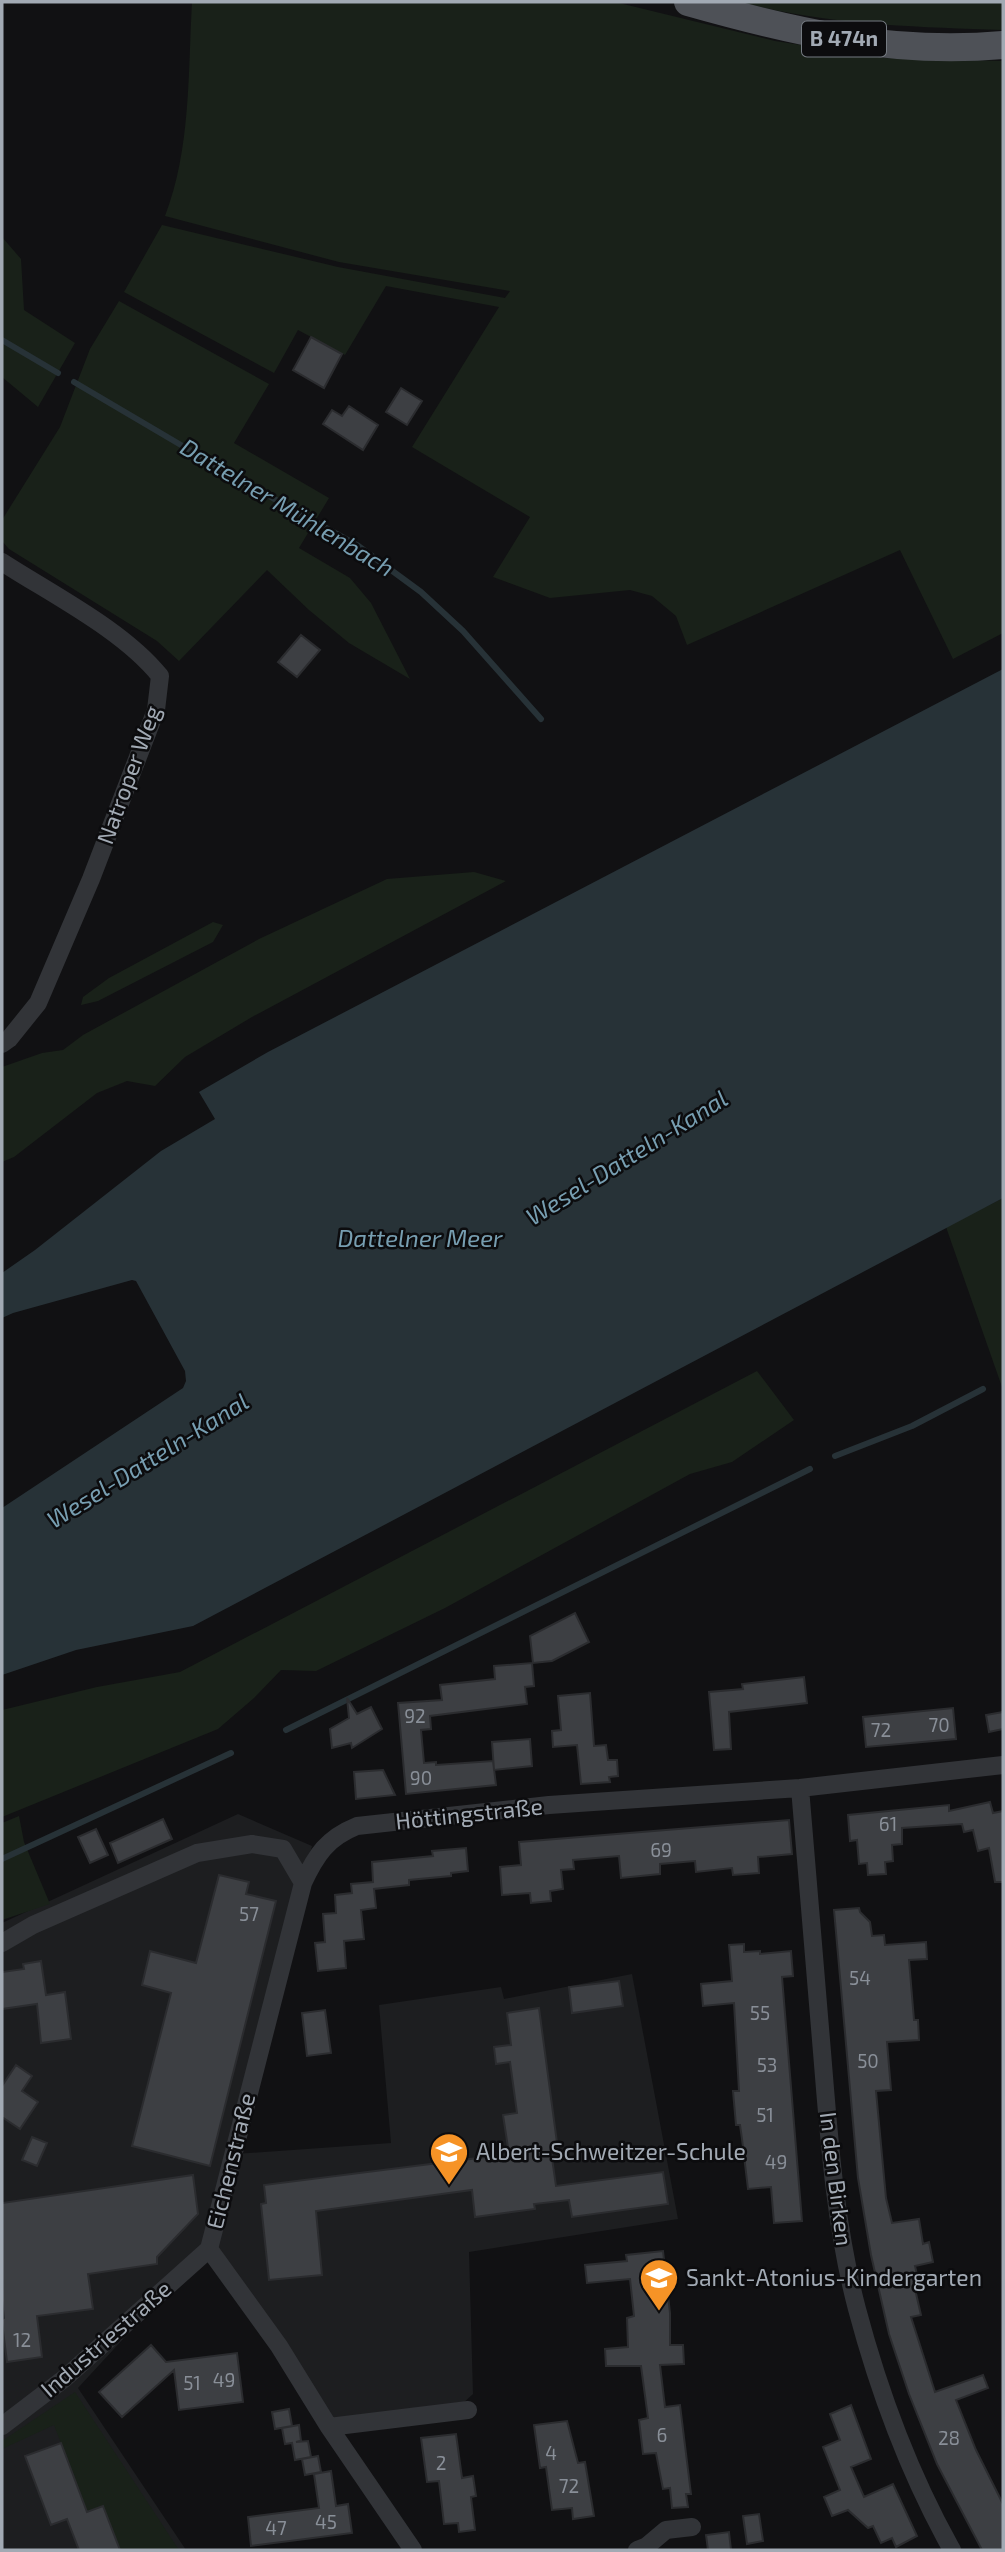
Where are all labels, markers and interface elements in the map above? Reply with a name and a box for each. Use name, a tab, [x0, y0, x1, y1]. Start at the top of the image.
road number: B 474n	[802, 22, 886, 56]
water label: Dattelner Mühlenbach	[176, 431, 400, 582]
street label: Natroper Weg	[90, 701, 166, 848]
water label: Wesel-Datteln-Kanal	[520, 1083, 732, 1230]
water label: Dattelner Meer	[337, 1223, 503, 1252]
water label: Wesel-Datteln-Kanal	[41, 1386, 253, 1533]
house number: 92	[404, 1704, 426, 1727]
house number: 70	[928, 1713, 950, 1736]
house number: 72	[871, 1718, 891, 1741]
house number: 90	[410, 1766, 432, 1789]
street label: Höttingstraße	[394, 1791, 544, 1835]
house number: 61	[879, 1812, 897, 1835]
house number: 69	[650, 1838, 672, 1861]
house number: 57	[239, 1902, 259, 1925]
house number: 54	[849, 1966, 871, 1989]
house number: 55	[750, 2001, 770, 2024]
house number: 50	[857, 2049, 879, 2072]
house number: 53	[757, 2053, 777, 2076]
street label: Eichenstraße	[200, 2090, 260, 2232]
house number: 51	[756, 2103, 774, 2126]
street label: In den Birken	[815, 2110, 859, 2247]
school or university icon: Albert-Schweitzer-Schule	[428, 2131, 470, 2186]
place label: Albert-Schweitzer-Schule	[476, 2137, 746, 2165]
house number: 49	[765, 2150, 787, 2173]
school or university icon: Sankt-Atonius-Kindergarten	[638, 2257, 680, 2312]
place label: Sankt-Atonius-Kindergarten	[686, 2263, 982, 2291]
street label: Industriestraße	[34, 2274, 176, 2402]
house number: 12	[13, 2328, 31, 2351]
house number: 49	[213, 2368, 235, 2391]
house number: 51	[183, 2371, 201, 2394]
house number: 6	[657, 2423, 667, 2446]
house number: 28	[938, 2426, 960, 2449]
house number: 4	[545, 2441, 557, 2464]
house number: 2	[436, 2451, 446, 2474]
house number: 72	[559, 2474, 579, 2497]
house number: 45	[315, 2510, 337, 2533]
house number: 47	[265, 2516, 287, 2539]

